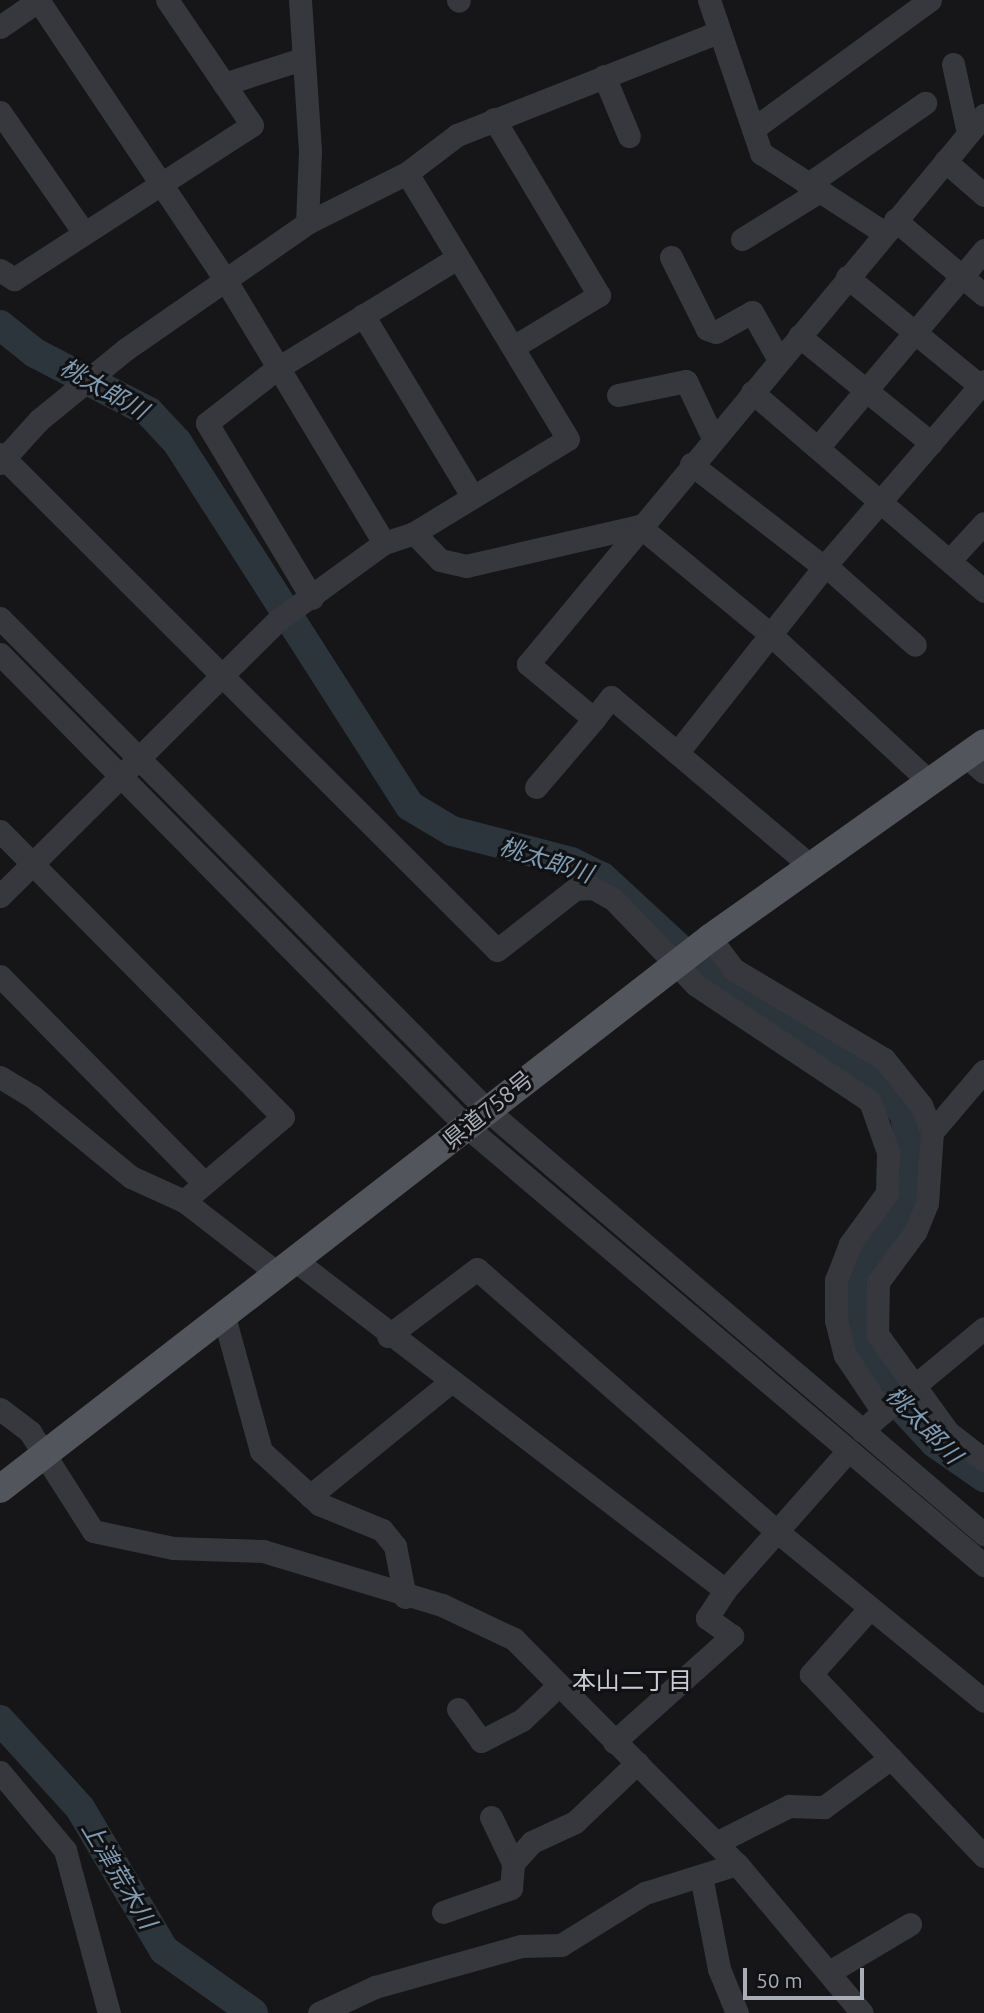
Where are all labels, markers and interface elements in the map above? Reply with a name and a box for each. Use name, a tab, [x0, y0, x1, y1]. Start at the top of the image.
water label: 桃太郎川	[55, 353, 153, 425]
water label: 桃太郎川	[496, 831, 596, 889]
street label: 県道758号	[437, 1065, 539, 1155]
water label: 桃太郎川	[880, 1380, 968, 1470]
district label: 本山二丁目	[572, 1667, 692, 1695]
water label: 上津荒木川	[76, 1816, 162, 1934]
scale bar	[746, 1954, 867, 1998]
text: 50 m	[756, 1968, 803, 1992]

